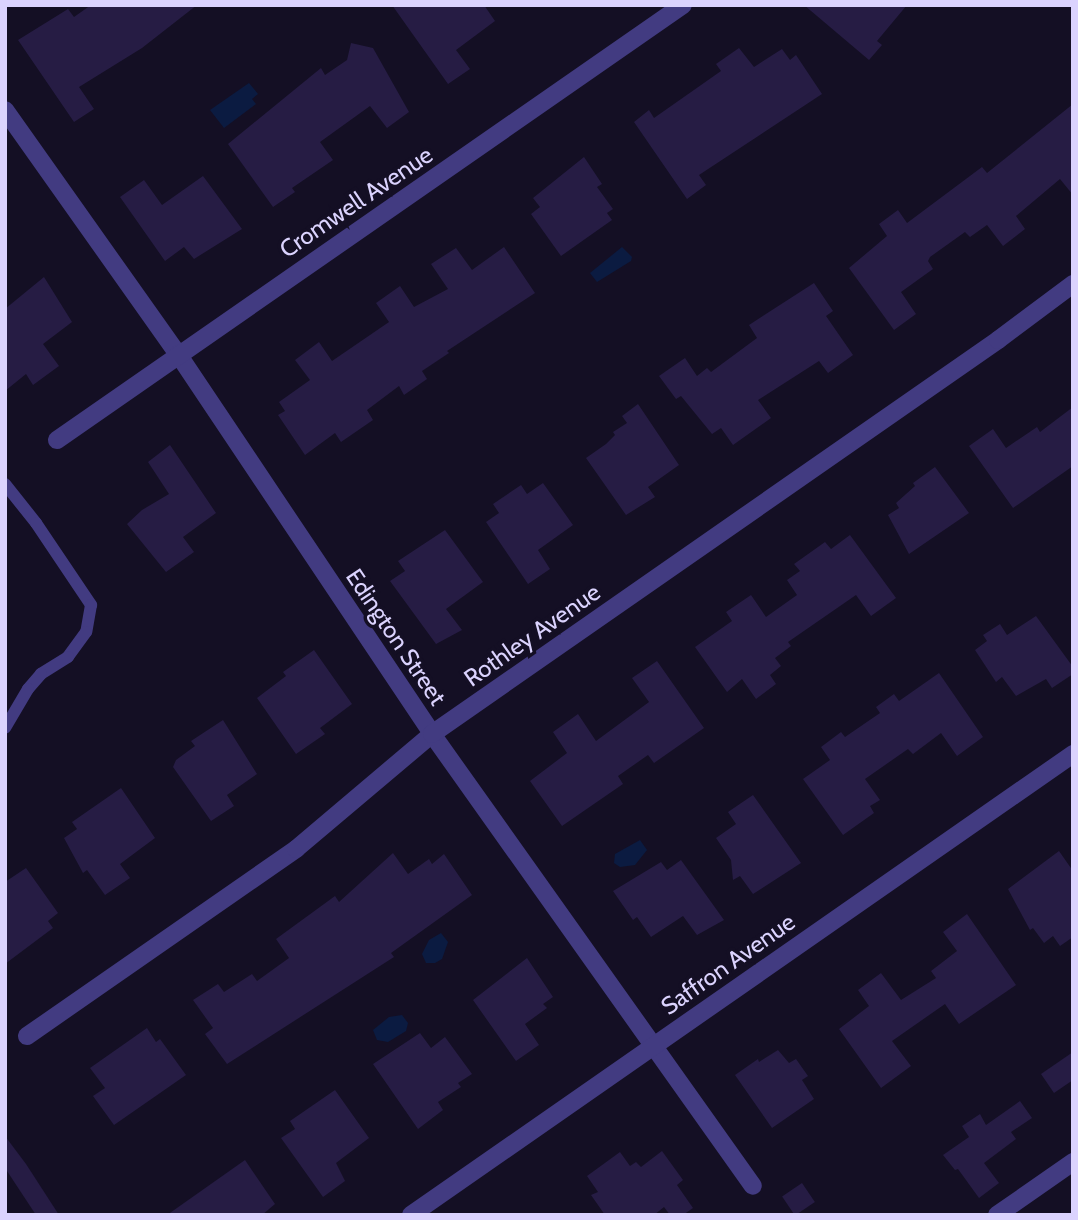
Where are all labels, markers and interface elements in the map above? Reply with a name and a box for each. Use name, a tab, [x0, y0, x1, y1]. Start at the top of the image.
street label: Cromwell Avenue	[274, 140, 438, 264]
street label: Edington Street	[340, 563, 452, 711]
street label: Rothley Avenue	[458, 577, 606, 693]
street label: Saffron Avenue	[656, 907, 800, 1021]

